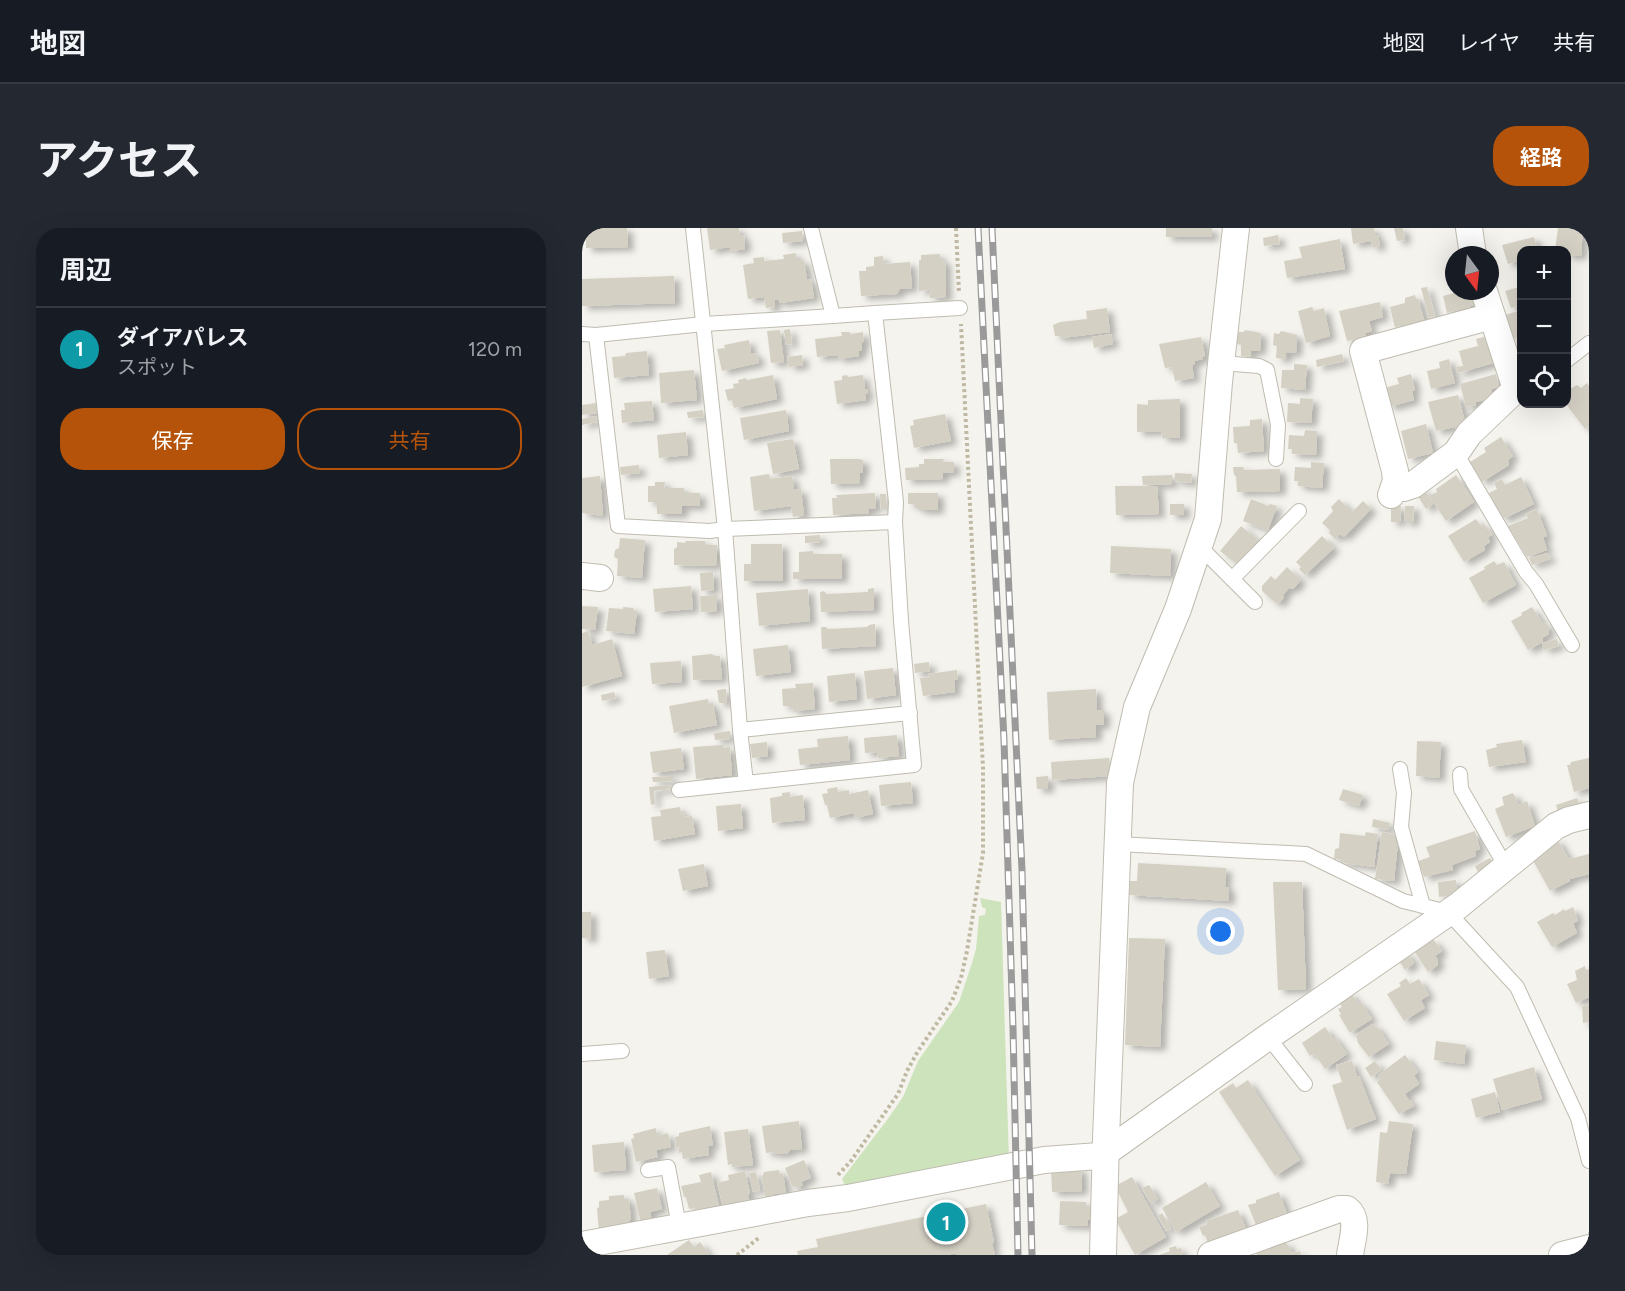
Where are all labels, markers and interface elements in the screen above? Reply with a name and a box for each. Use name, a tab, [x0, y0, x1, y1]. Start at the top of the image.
text: 地図	[30, 26, 86, 60]
text: 地図	[1383, 30, 1425, 55]
text: レイヤ	[1458, 30, 1520, 55]
text: 共有	[1553, 30, 1595, 55]
button: 経路	[1493, 126, 1589, 186]
text: アクセス	[36, 135, 202, 186]
north arrow	[1445, 246, 1499, 300]
map controls	[1517, 246, 1571, 408]
button: +	[1517, 246, 1571, 300]
text: 周辺	[60, 254, 112, 286]
button: −	[1517, 300, 1571, 354]
text: ダイアパレス	[117, 324, 249, 351]
text: 1	[75, 337, 84, 361]
text: 120 m	[468, 337, 522, 361]
button: locate	[1517, 354, 1571, 408]
text: スポット	[117, 355, 197, 379]
button: 保存	[60, 408, 285, 470]
button: 共有	[297, 408, 522, 470]
your location	[1206, 917, 1235, 946]
pin: 1	[926, 1200, 966, 1244]

